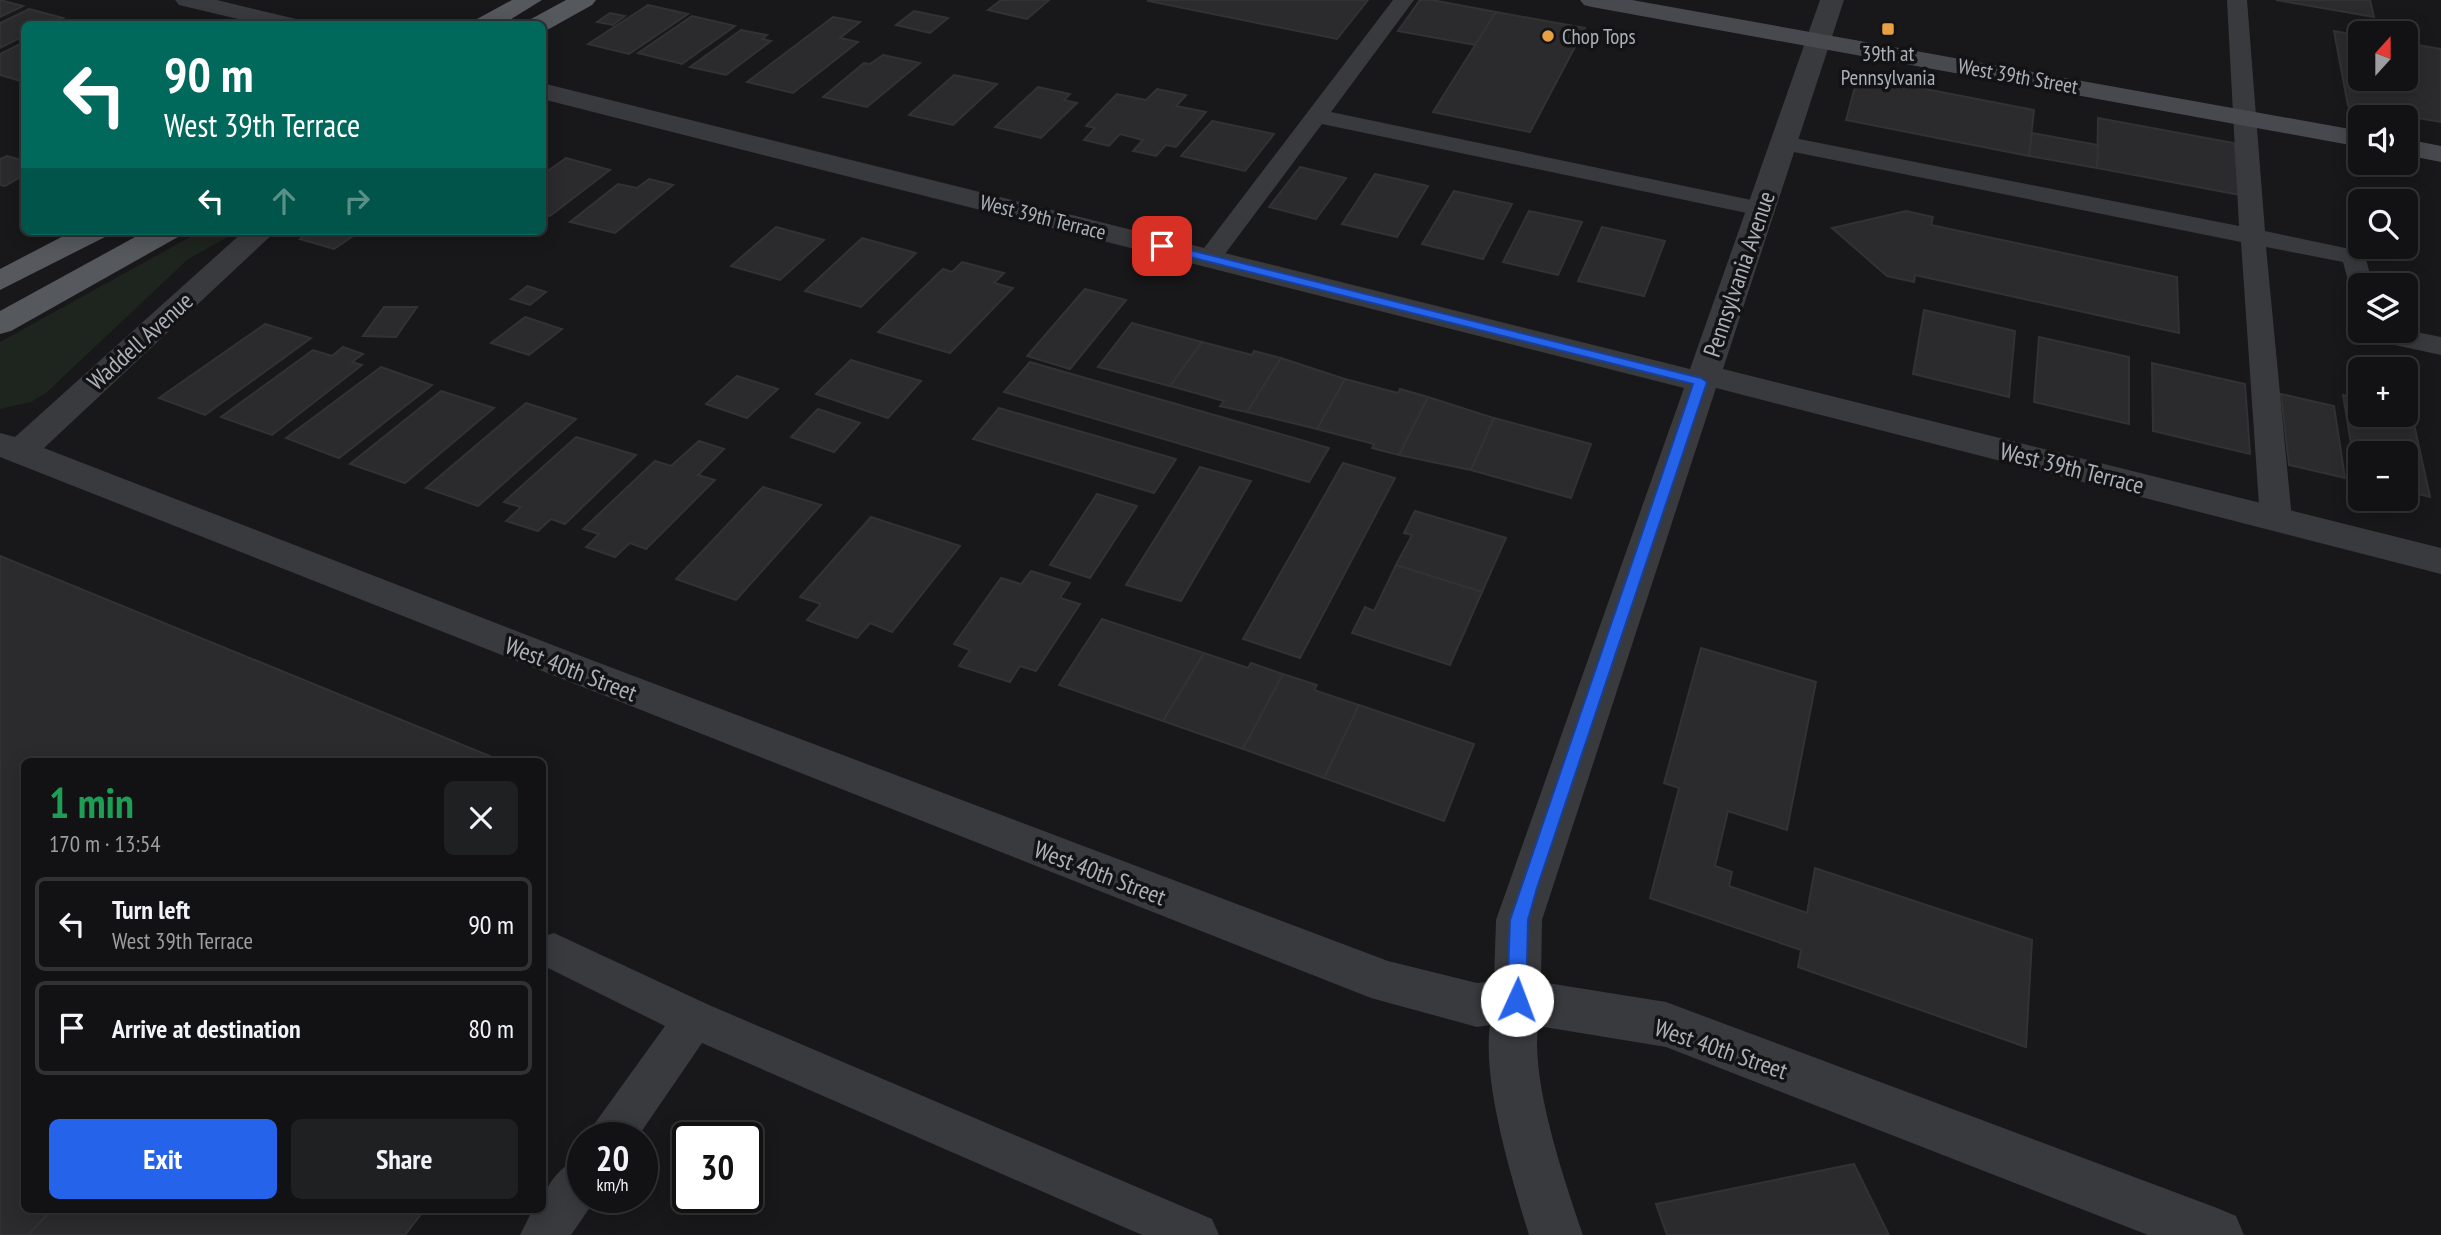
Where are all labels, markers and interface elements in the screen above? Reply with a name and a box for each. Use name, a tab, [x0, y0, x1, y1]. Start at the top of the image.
marker: 39th at Pennsylvania	[1880, 21, 1896, 37]
north arrow	[2348, 21, 2418, 91]
map controls	[2348, 21, 2418, 511]
place label: Chop Tops	[1562, 23, 1636, 50]
marker: Chop Tops	[1540, 28, 1556, 44]
place label: 39th at Pennsylvania	[1841, 40, 1935, 91]
text: 90 m	[164, 42, 253, 106]
icon: left	[49, 49, 140, 140]
street label: West 39th Street	[1956, 52, 2080, 100]
text: West 39th Terrace	[164, 104, 360, 146]
button: sound	[2348, 105, 2418, 175]
icon: left	[192, 182, 230, 220]
icon: ahead	[265, 182, 303, 220]
icon: right	[338, 182, 376, 220]
street label: Pennsylvania Avenue	[1696, 187, 1782, 361]
street label: West 39th Terrace	[977, 188, 1109, 246]
button: search	[2348, 189, 2418, 259]
pin	[1132, 216, 1192, 276]
icon: arrive	[1143, 227, 1181, 265]
button: layers	[2348, 273, 2418, 343]
street label: Waddell Avenue	[81, 285, 199, 397]
button: +	[2348, 357, 2418, 427]
street label: West 39th Terrace	[1997, 435, 2147, 501]
button: −	[2348, 441, 2418, 511]
street label: West 40th Street	[501, 630, 642, 708]
text: 1 min	[49, 775, 134, 830]
button: close	[444, 781, 518, 855]
text: 170 m · 13:54	[49, 829, 161, 858]
street label: West 40th Street	[1030, 834, 1171, 912]
text: Turn left	[112, 893, 190, 926]
icon: left	[53, 905, 91, 943]
text: 90 m	[468, 908, 514, 941]
text: West 39th Terrace	[112, 926, 253, 955]
position arrow	[1480, 963, 1554, 1037]
icon: arrive	[53, 1009, 91, 1047]
text: Arrive at destination	[112, 1012, 301, 1045]
text: 80 m	[468, 1012, 514, 1045]
street label: West 40th Street	[1650, 1012, 1792, 1086]
button: Exit	[49, 1119, 277, 1199]
button: Share	[291, 1119, 518, 1199]
speed limit sign: 30	[672, 1122, 763, 1213]
text: 20	[596, 1135, 629, 1181]
text: km/h	[597, 1173, 628, 1196]

